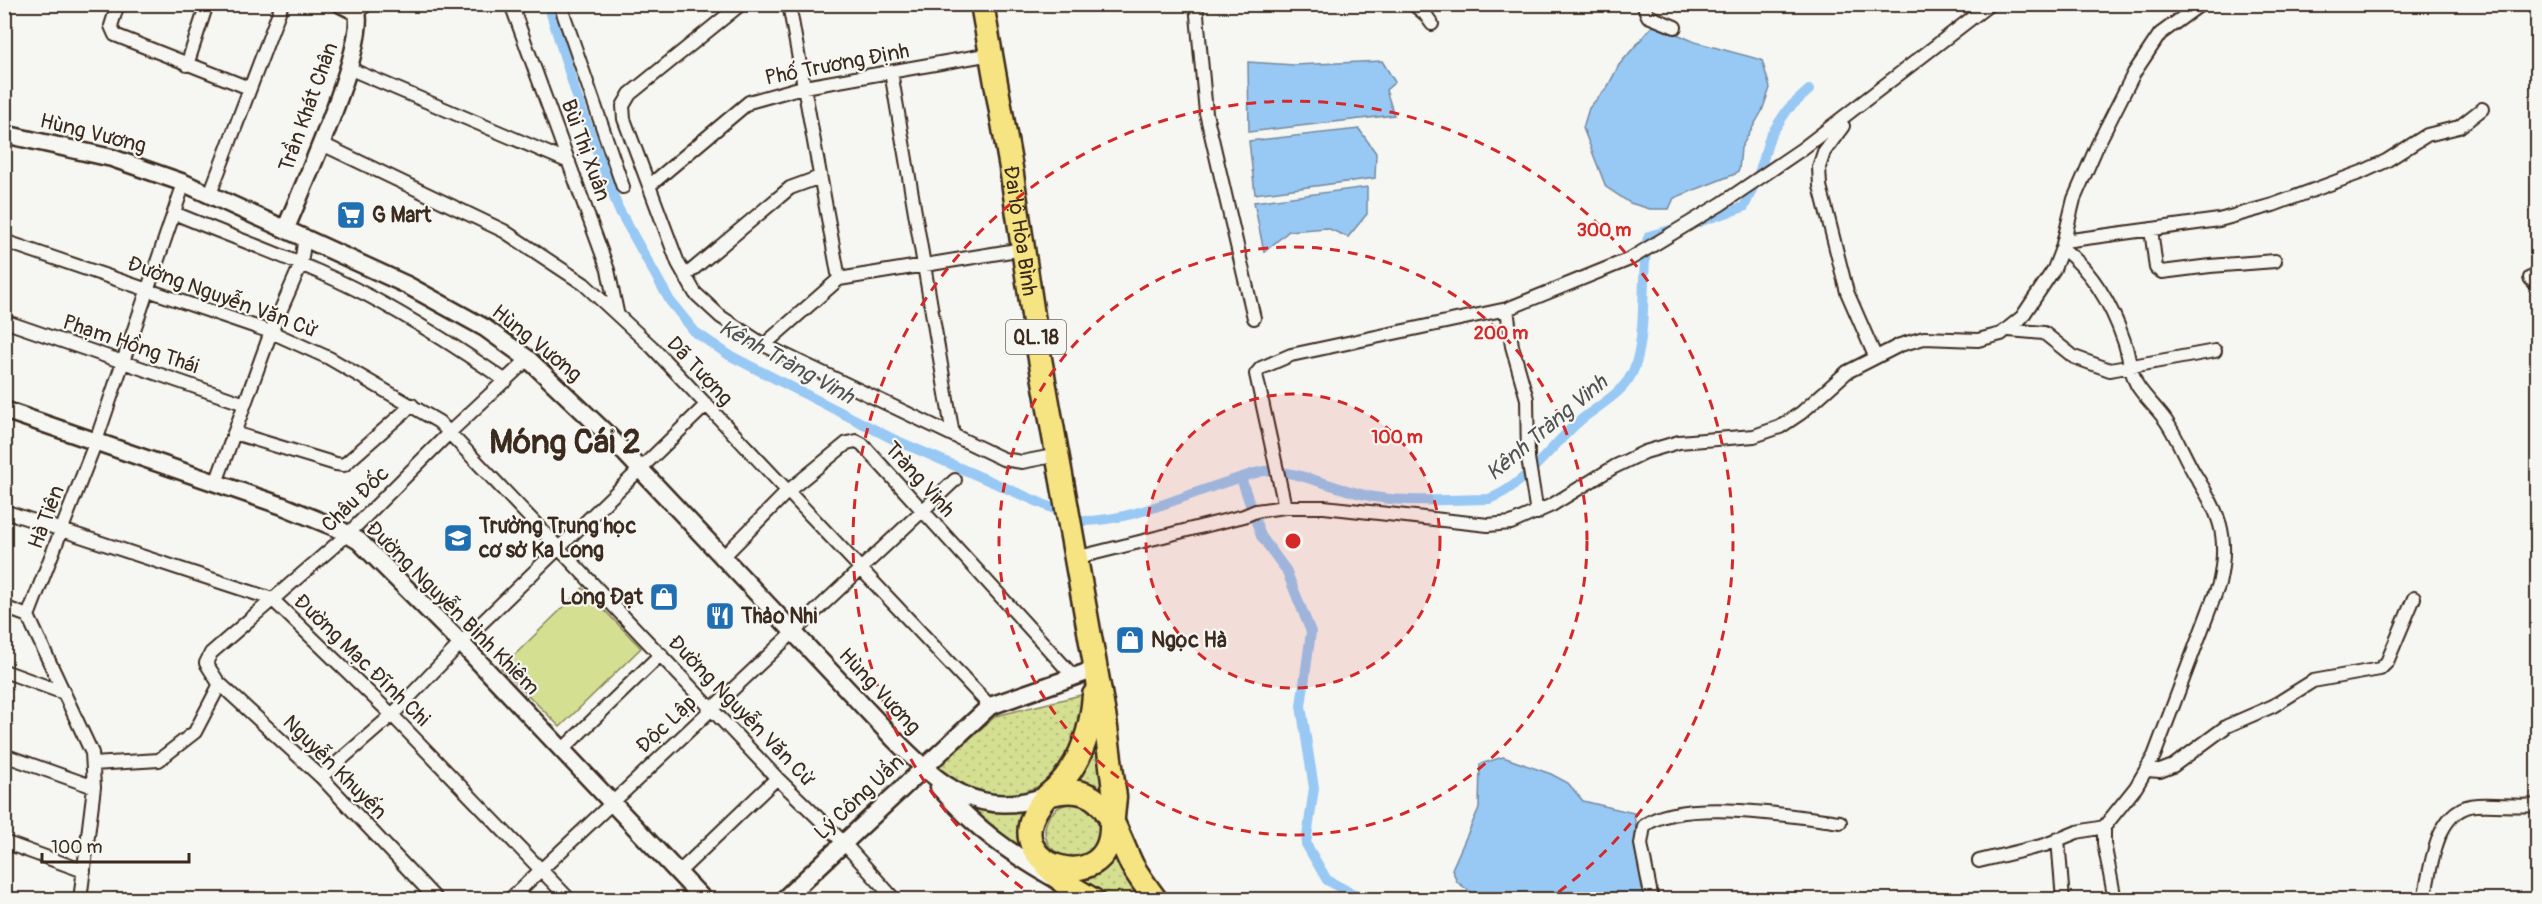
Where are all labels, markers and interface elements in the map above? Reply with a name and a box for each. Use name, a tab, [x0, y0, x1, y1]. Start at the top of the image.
street label: Phố Trương Định	[763, 37, 911, 92]
street label: Trần Khát Chân	[272, 38, 344, 176]
street label: Bùi Thị Xuân	[555, 96, 616, 205]
street label: Hùng Vương	[37, 107, 149, 160]
street label: Đại lộ Hòa Bình	[997, 164, 1043, 298]
supermarket icon: G Mart	[335, 199, 367, 231]
place label: G Mart	[372, 202, 432, 229]
text: 300 m	[1577, 219, 1631, 242]
street label: Đường Nguyễn Văn Cừ	[124, 250, 322, 345]
street label: Hùng Vương	[486, 299, 587, 388]
street label: Phạm Hồng Thái	[59, 308, 203, 380]
water label: Kênh Tràng Vinh	[714, 313, 860, 411]
road number: QL.18	[1006, 320, 1066, 354]
text: 200 m	[1474, 322, 1528, 345]
street label: Dã Tượng	[661, 331, 739, 412]
water label: Kênh Tràng Vinh	[1480, 368, 1614, 487]
district label: Móng Cái 2	[489, 422, 641, 463]
text: 100 m	[1371, 426, 1423, 449]
street label: Tràng Vinh	[878, 436, 961, 523]
street label: Châu Đốc	[316, 460, 395, 538]
street label: Hà Tiên	[22, 482, 71, 553]
place label: Trường Trung học cơ sở Ka Long	[478, 513, 637, 564]
street label: Đường Nguyễn Bỉnh Khiêm	[360, 516, 545, 701]
school or university icon: Trường Trung học cơ sở Ka Long	[442, 522, 474, 554]
centre of rings	[1283, 531, 1303, 551]
shop icon: Long Đạt	[648, 581, 680, 613]
place label: Long Đạt	[560, 584, 644, 611]
street label: Đường Mạc Đĩnh Chi	[288, 588, 436, 733]
restaurant icon: Thảo Nhi	[704, 600, 736, 632]
place label: Thảo Nhi	[740, 603, 817, 630]
shop icon: Ngọc Hà	[1114, 624, 1146, 656]
place label: Ngọc Hà	[1151, 627, 1227, 654]
street label: Đường Nguyễn Văn Cừ	[662, 630, 821, 793]
street label: Hùng Vương	[833, 642, 927, 740]
street label: Độc Lập	[630, 689, 702, 759]
street label: Nguyễn Khuyến	[277, 709, 393, 825]
street label: Lý Công Uẩn	[808, 748, 910, 846]
scale bar	[42, 826, 189, 864]
text: 100 m	[51, 836, 103, 859]

